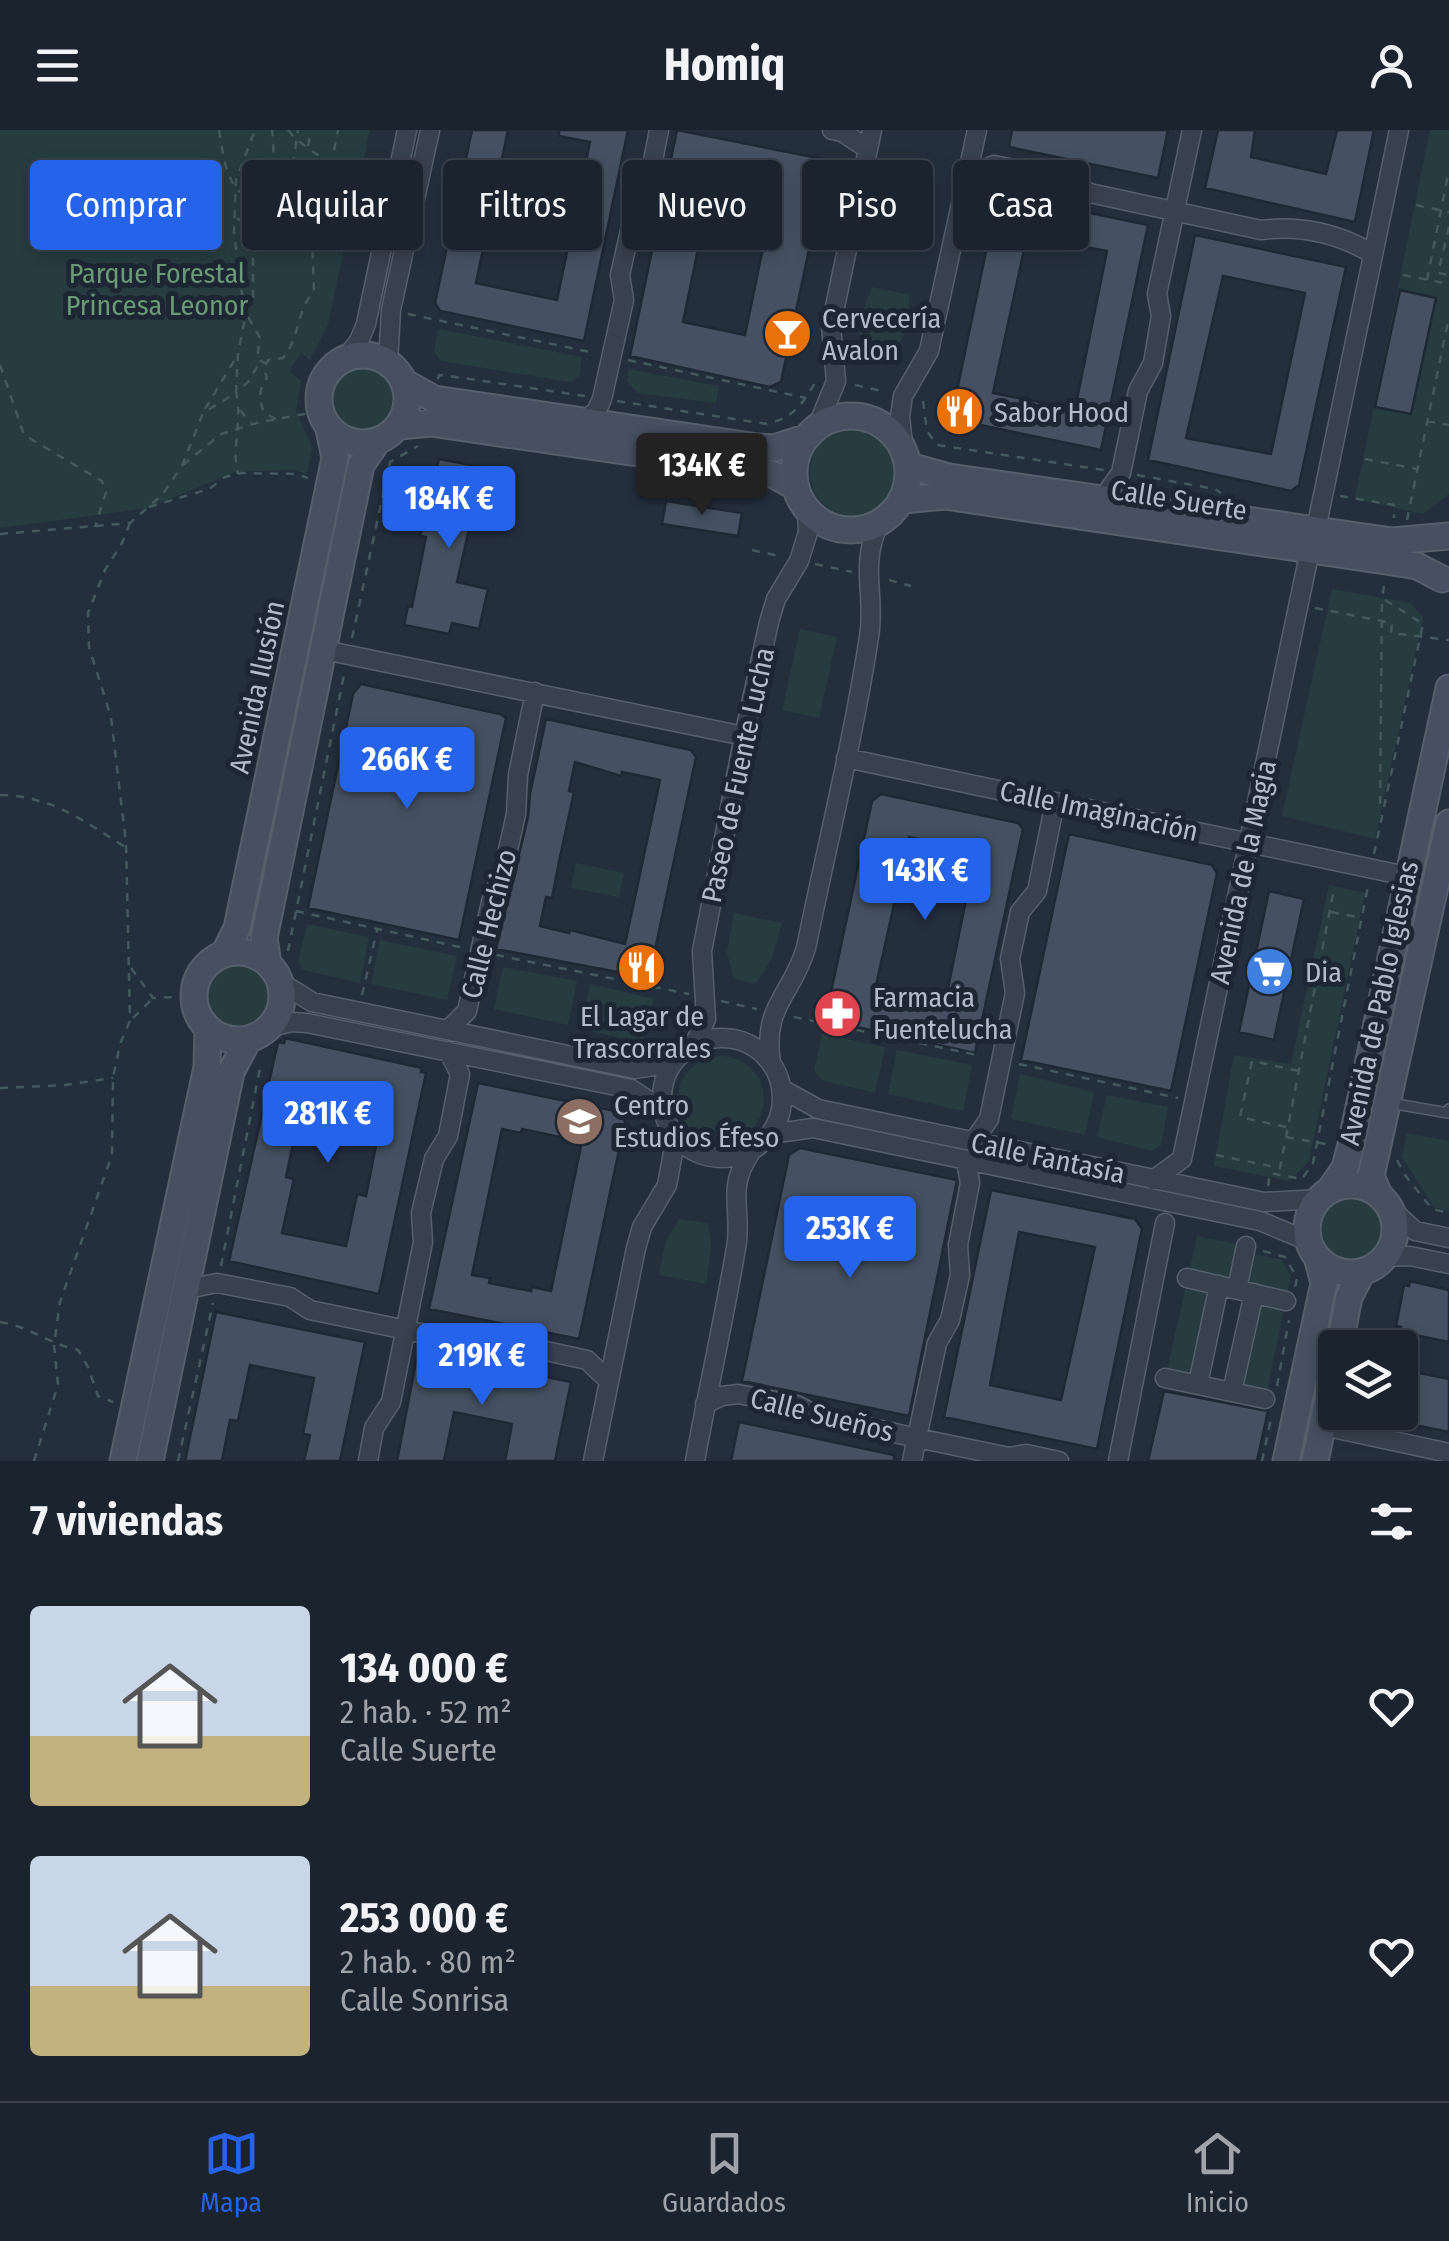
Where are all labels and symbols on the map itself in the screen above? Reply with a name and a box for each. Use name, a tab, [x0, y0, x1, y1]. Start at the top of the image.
park label: Parque Forestal Princesa Leonor	[66, 257, 249, 322]
place label: Cervecería Avalon	[822, 302, 941, 367]
bar icon: Cervecería Avalon	[761, 308, 813, 360]
restaurant icon: Sabor Hood	[933, 386, 985, 438]
place label: Sabor Hood	[994, 396, 1129, 429]
pin: 134K €	[621, 433, 783, 518]
pin: 184K €	[368, 466, 530, 551]
street label: Calle Suerte	[1109, 473, 1249, 527]
street label: Avenida Ilusión	[223, 598, 291, 776]
street label: Paseo de Fuente Lucha	[695, 644, 781, 906]
pin: 266K €	[326, 727, 488, 812]
street label: Avenida de la Magia	[1203, 757, 1283, 987]
street label: Calle Imaginación	[997, 774, 1201, 848]
pin: 143K €	[844, 838, 1006, 923]
street label: Calle Hechizo	[455, 846, 523, 1002]
street label: Avenida de Pablo Iglesias	[1333, 858, 1425, 1148]
restaurant icon: El Lagar de Trascorrales	[616, 942, 668, 994]
supermarket icon: Dia	[1244, 946, 1296, 998]
place label: Dia	[1305, 956, 1342, 989]
place label: Farmacia Fuentelucha	[873, 981, 1013, 1046]
pharmacy icon: Farmacia Fuentelucha	[812, 987, 864, 1039]
place label: El Lagar de Trascorrales	[573, 1000, 711, 1065]
pin: 281K €	[247, 1081, 409, 1166]
place label: Centro Estudios Éfeso	[614, 1089, 779, 1154]
school or university icon: Centro Estudios Éfeso	[553, 1095, 605, 1147]
street label: Calle Fantasía	[968, 1126, 1128, 1190]
pin: 253K €	[769, 1196, 931, 1281]
pin: 219K €	[401, 1323, 563, 1408]
street label: Calle Sueños	[747, 1381, 897, 1449]

